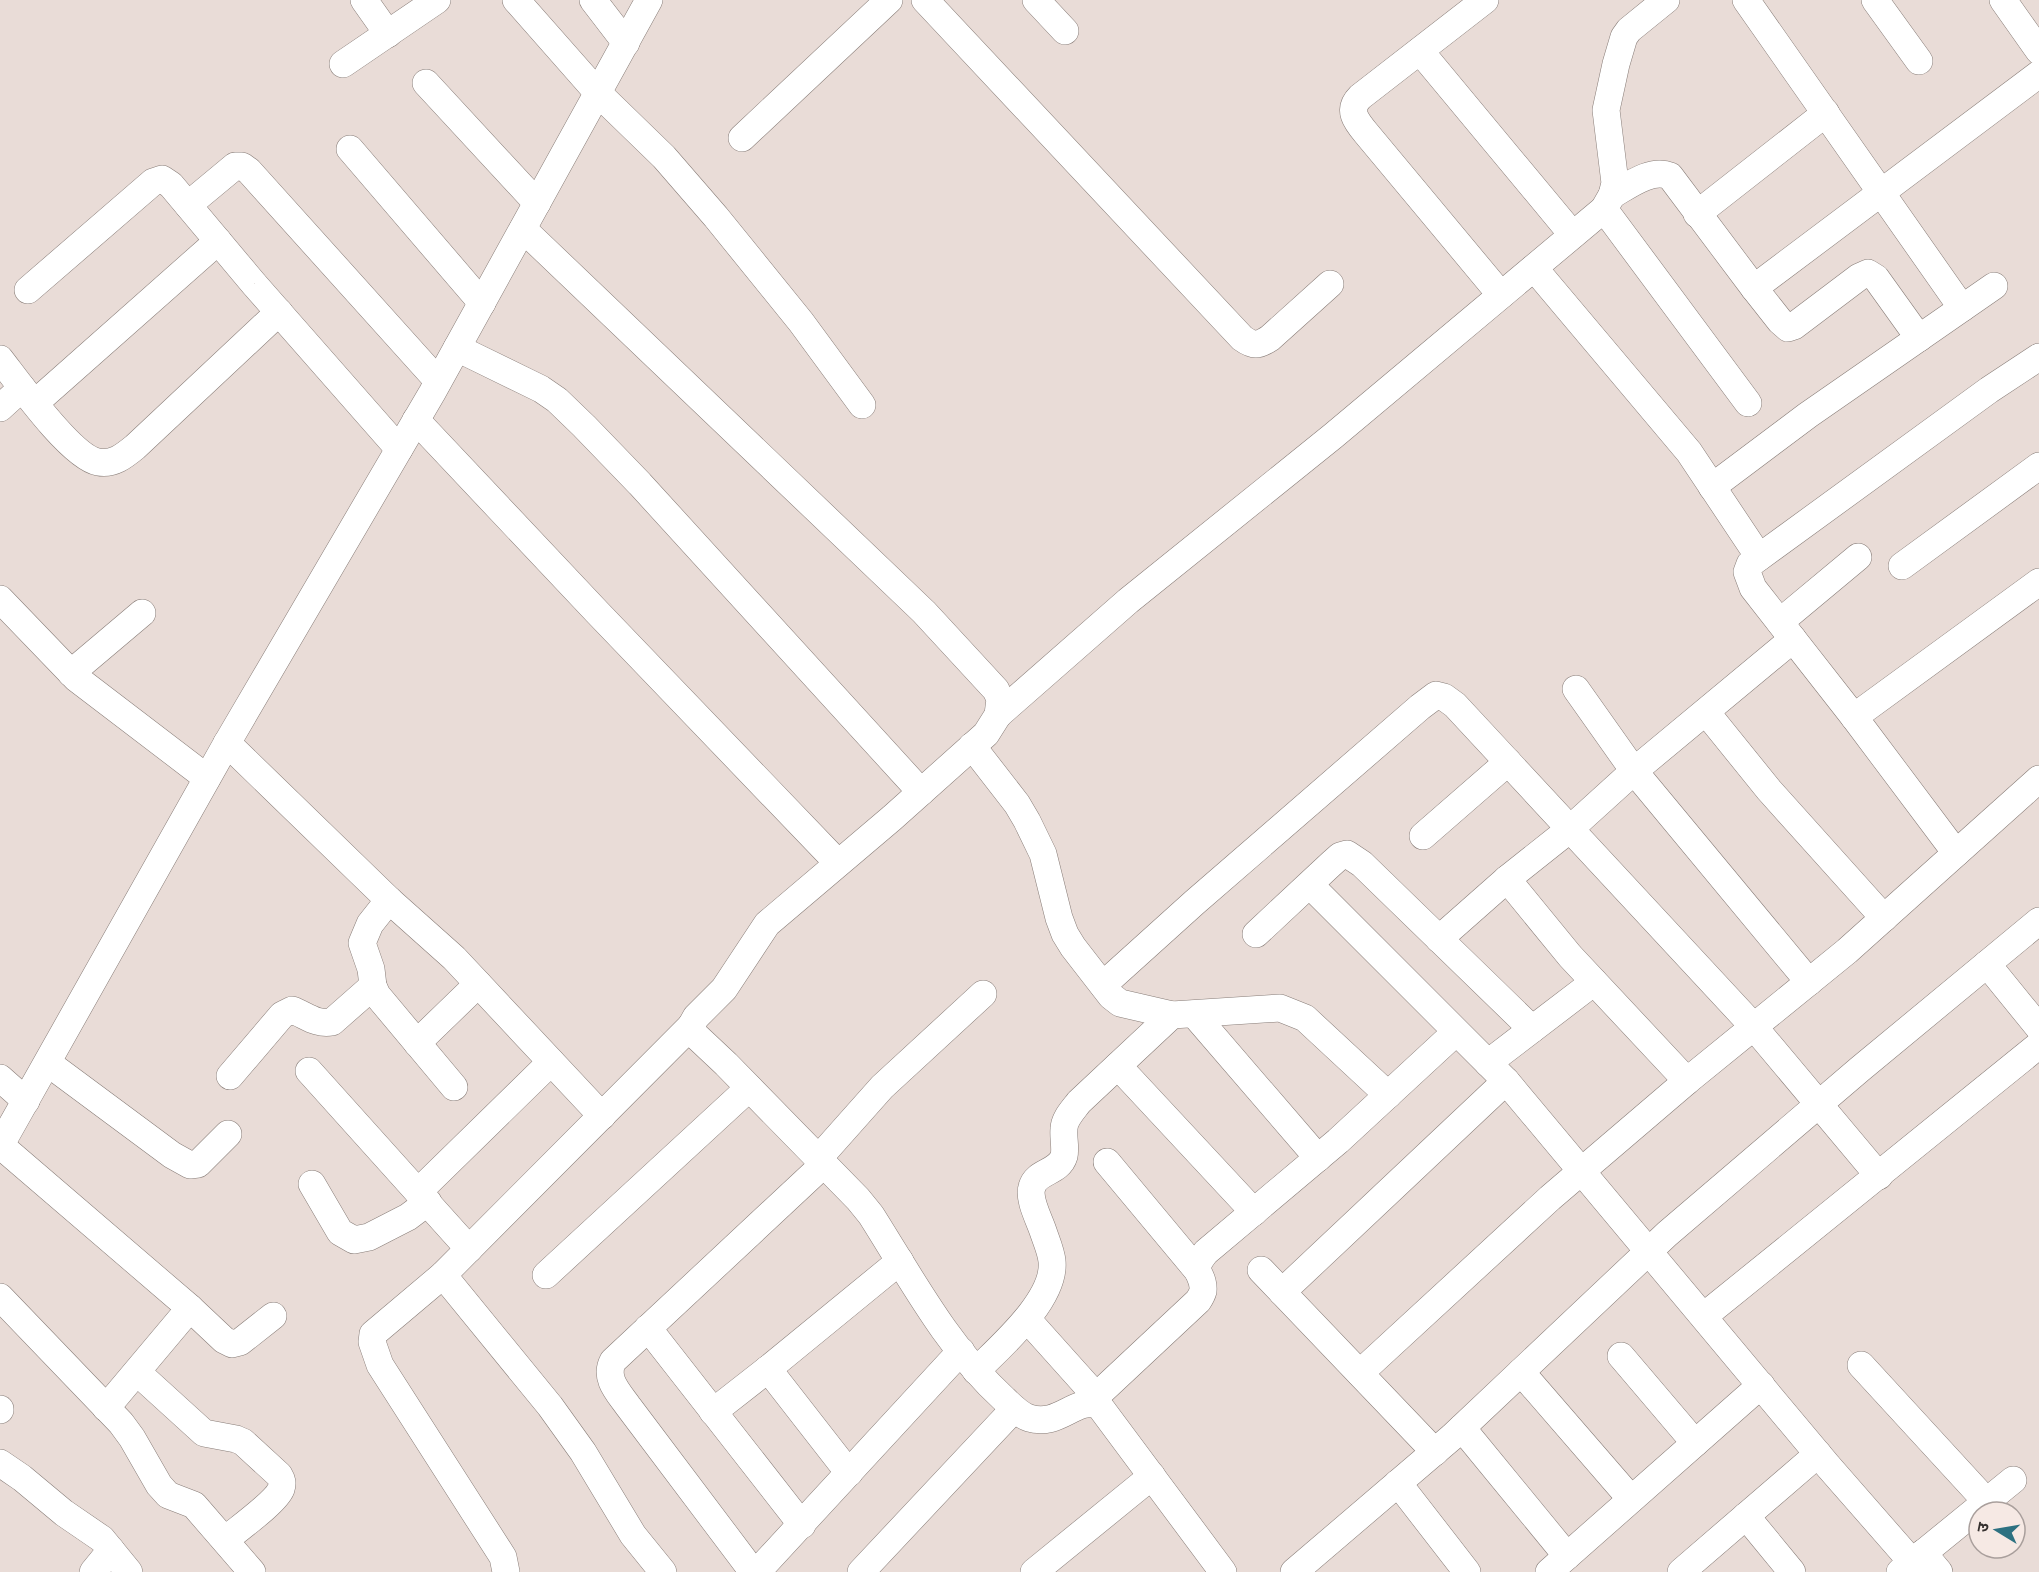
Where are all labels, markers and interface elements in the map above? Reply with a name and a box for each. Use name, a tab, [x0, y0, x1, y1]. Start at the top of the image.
north arrow	[1967, 1500, 2027, 1560]
text: उ	[1974, 1520, 1992, 1533]

